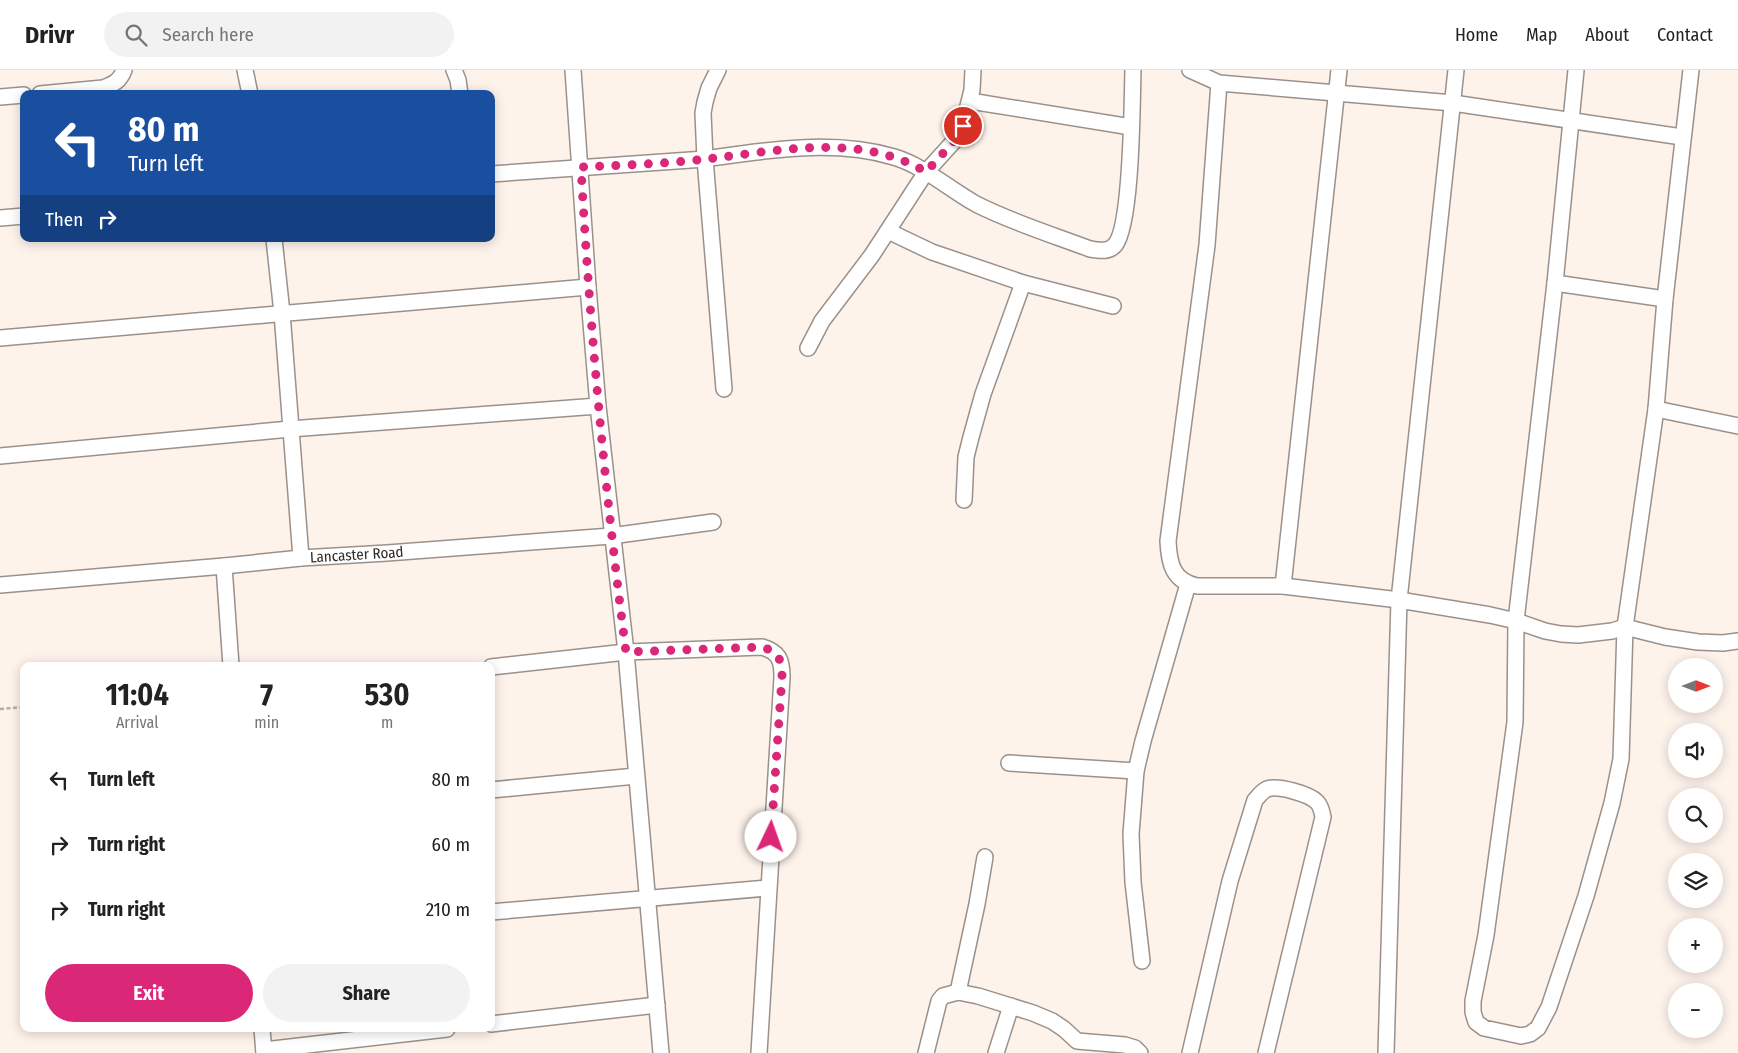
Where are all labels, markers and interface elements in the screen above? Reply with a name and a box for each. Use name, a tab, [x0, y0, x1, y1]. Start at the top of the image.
search box	[104, 12, 454, 57]
text: Drivr	[25, 21, 74, 49]
icon: search	[122, 21, 150, 49]
text: Search here	[162, 23, 254, 46]
text: Home	[1455, 24, 1498, 46]
text: Map	[1526, 24, 1557, 46]
text: About	[1585, 24, 1629, 46]
text: Contact	[1657, 24, 1713, 46]
pin	[942, 105, 984, 147]
text: 80 m	[128, 108, 200, 150]
icon: left	[45, 110, 110, 175]
icon: arrive	[949, 112, 977, 140]
text: Turn left	[128, 150, 204, 177]
icon: right	[93, 205, 121, 233]
text: Then	[45, 208, 83, 231]
street label: Lancaster Road	[309, 543, 404, 566]
north arrow	[1668, 658, 1722, 712]
map controls	[1668, 658, 1723, 1038]
text: 11:04	[105, 677, 169, 713]
text: 7	[260, 677, 273, 713]
text: 530	[365, 677, 410, 713]
text: Arrival	[116, 713, 158, 732]
text: min	[254, 713, 279, 732]
text: m	[381, 713, 393, 732]
button: sound	[1668, 723, 1723, 778]
icon: left	[45, 766, 73, 794]
text: Turn left	[88, 768, 155, 791]
text: 80 m	[432, 768, 470, 791]
button: search	[1668, 788, 1723, 843]
position arrow	[744, 810, 796, 862]
icon: right	[45, 831, 73, 859]
text: Turn right	[88, 833, 165, 856]
text: 60 m	[432, 833, 470, 856]
button: layers	[1668, 853, 1723, 908]
icon: right	[45, 896, 73, 924]
text: Turn right	[88, 898, 165, 921]
text: 210 m	[426, 898, 470, 921]
button: +	[1668, 918, 1723, 973]
button: Exit	[45, 964, 253, 1022]
button: Share	[263, 964, 470, 1022]
button: −	[1668, 983, 1723, 1038]

